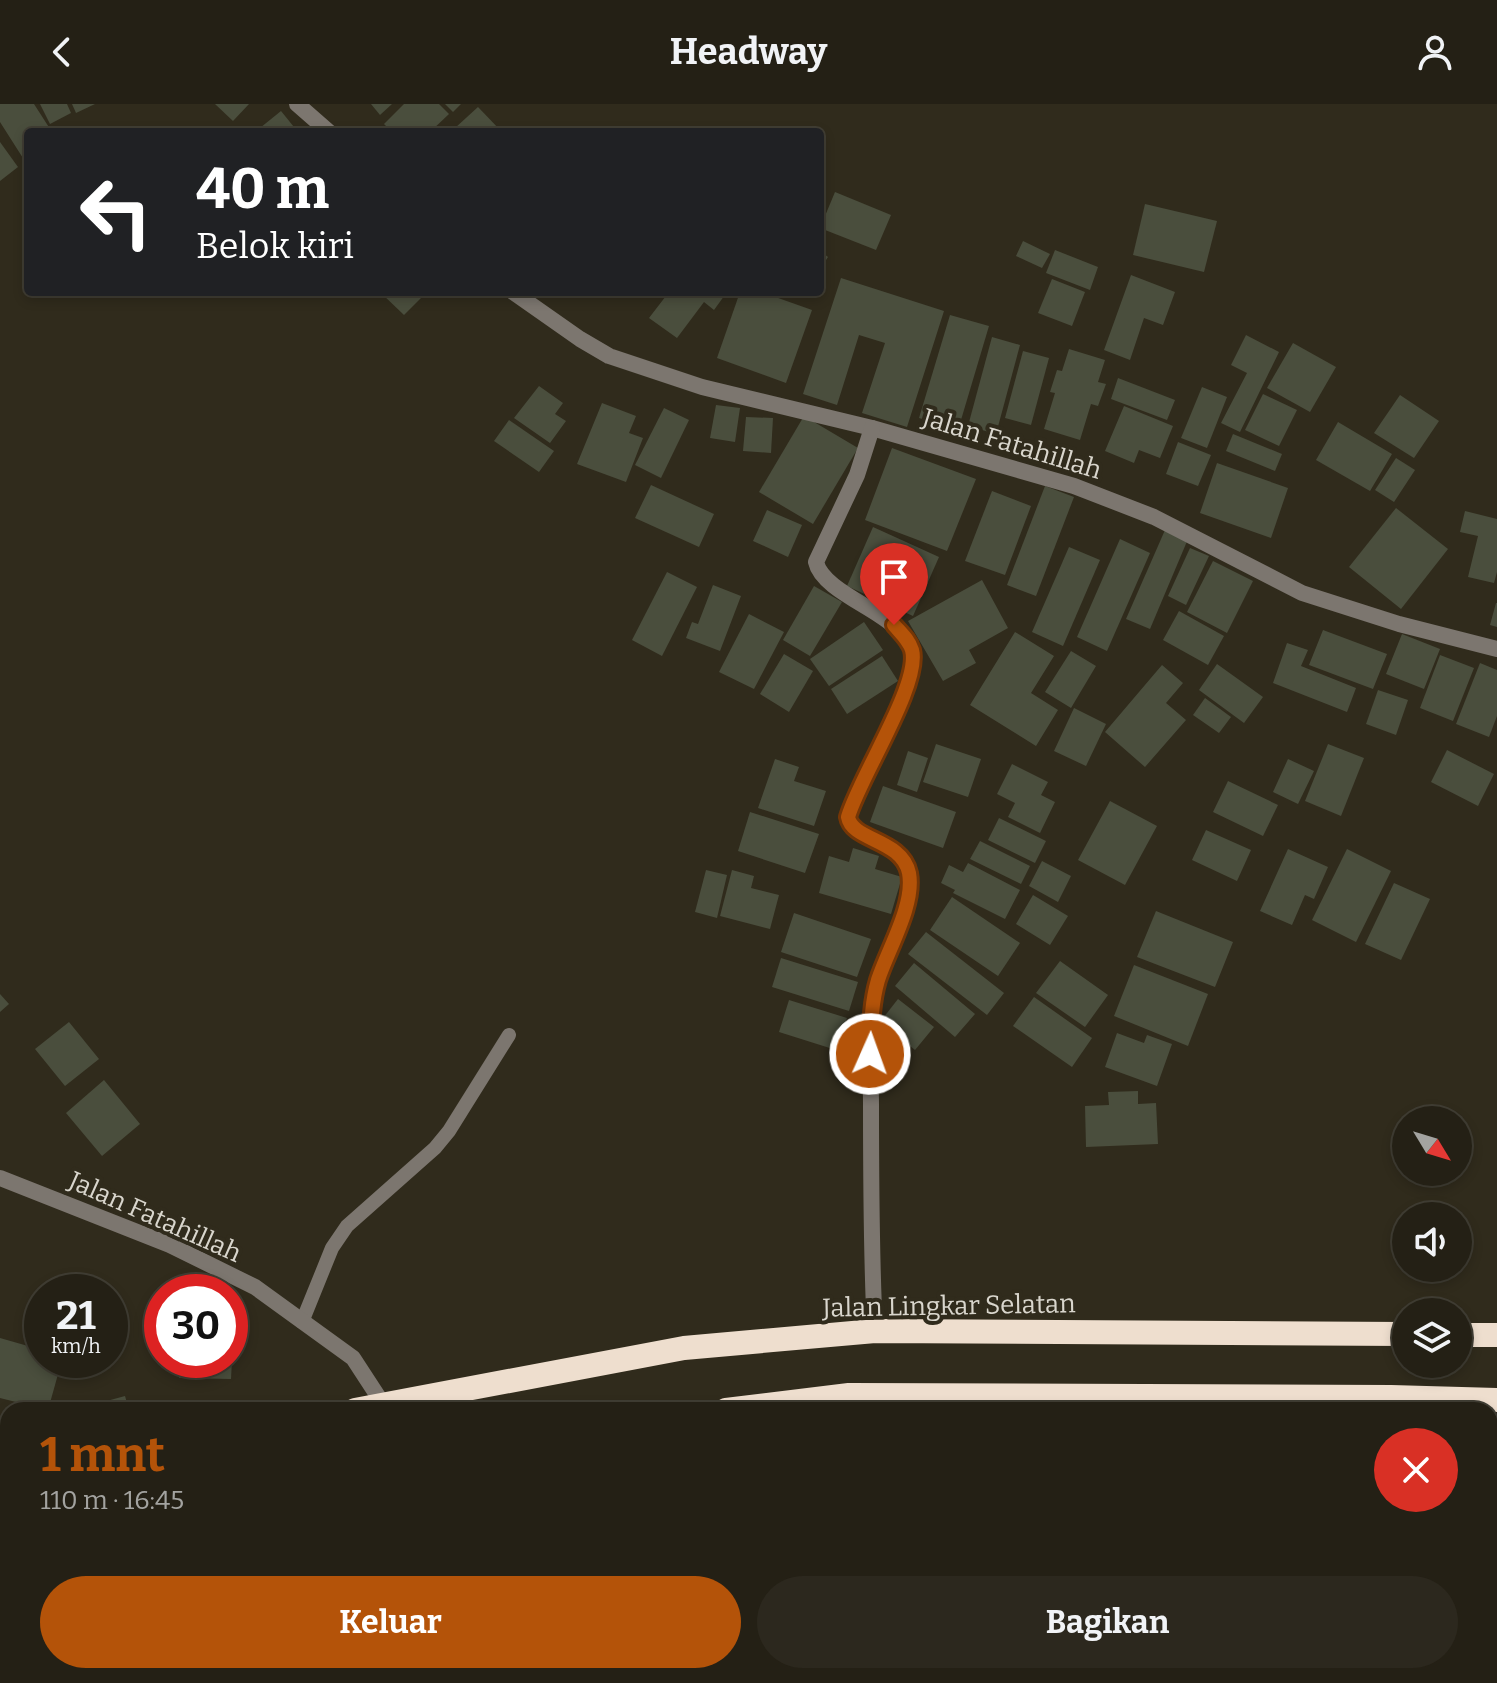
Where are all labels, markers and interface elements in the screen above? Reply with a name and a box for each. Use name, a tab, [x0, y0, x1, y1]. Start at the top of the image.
icon: back	[40, 30, 84, 74]
text: Headway	[670, 30, 827, 74]
icon: person	[1413, 30, 1457, 74]
text: 40 m	[196, 156, 329, 223]
icon: left	[64, 160, 168, 264]
text: Belok kiri	[196, 224, 354, 268]
street label: Jalan Fatahillah	[918, 402, 1105, 486]
pin	[860, 543, 928, 625]
icon: arrive	[872, 555, 916, 599]
position arrow	[828, 1012, 912, 1096]
north arrow	[1392, 1106, 1472, 1186]
map controls	[1392, 1106, 1472, 1378]
street label: Jalan Fatahillah	[63, 1165, 246, 1269]
button: sound	[1392, 1202, 1472, 1282]
speed limit sign: 30	[144, 1274, 248, 1378]
street label: Jalan Lingkar Selatan	[821, 1288, 1076, 1324]
text: 21	[56, 1292, 96, 1340]
button: layers	[1392, 1298, 1472, 1378]
text: km/h	[51, 1334, 101, 1358]
text: 1 mnt	[40, 1426, 165, 1484]
button: close	[1374, 1428, 1458, 1512]
text: 110 m · 16:45	[40, 1485, 184, 1516]
button: Keluar	[40, 1576, 741, 1668]
button: Bagikan	[757, 1576, 1458, 1668]

